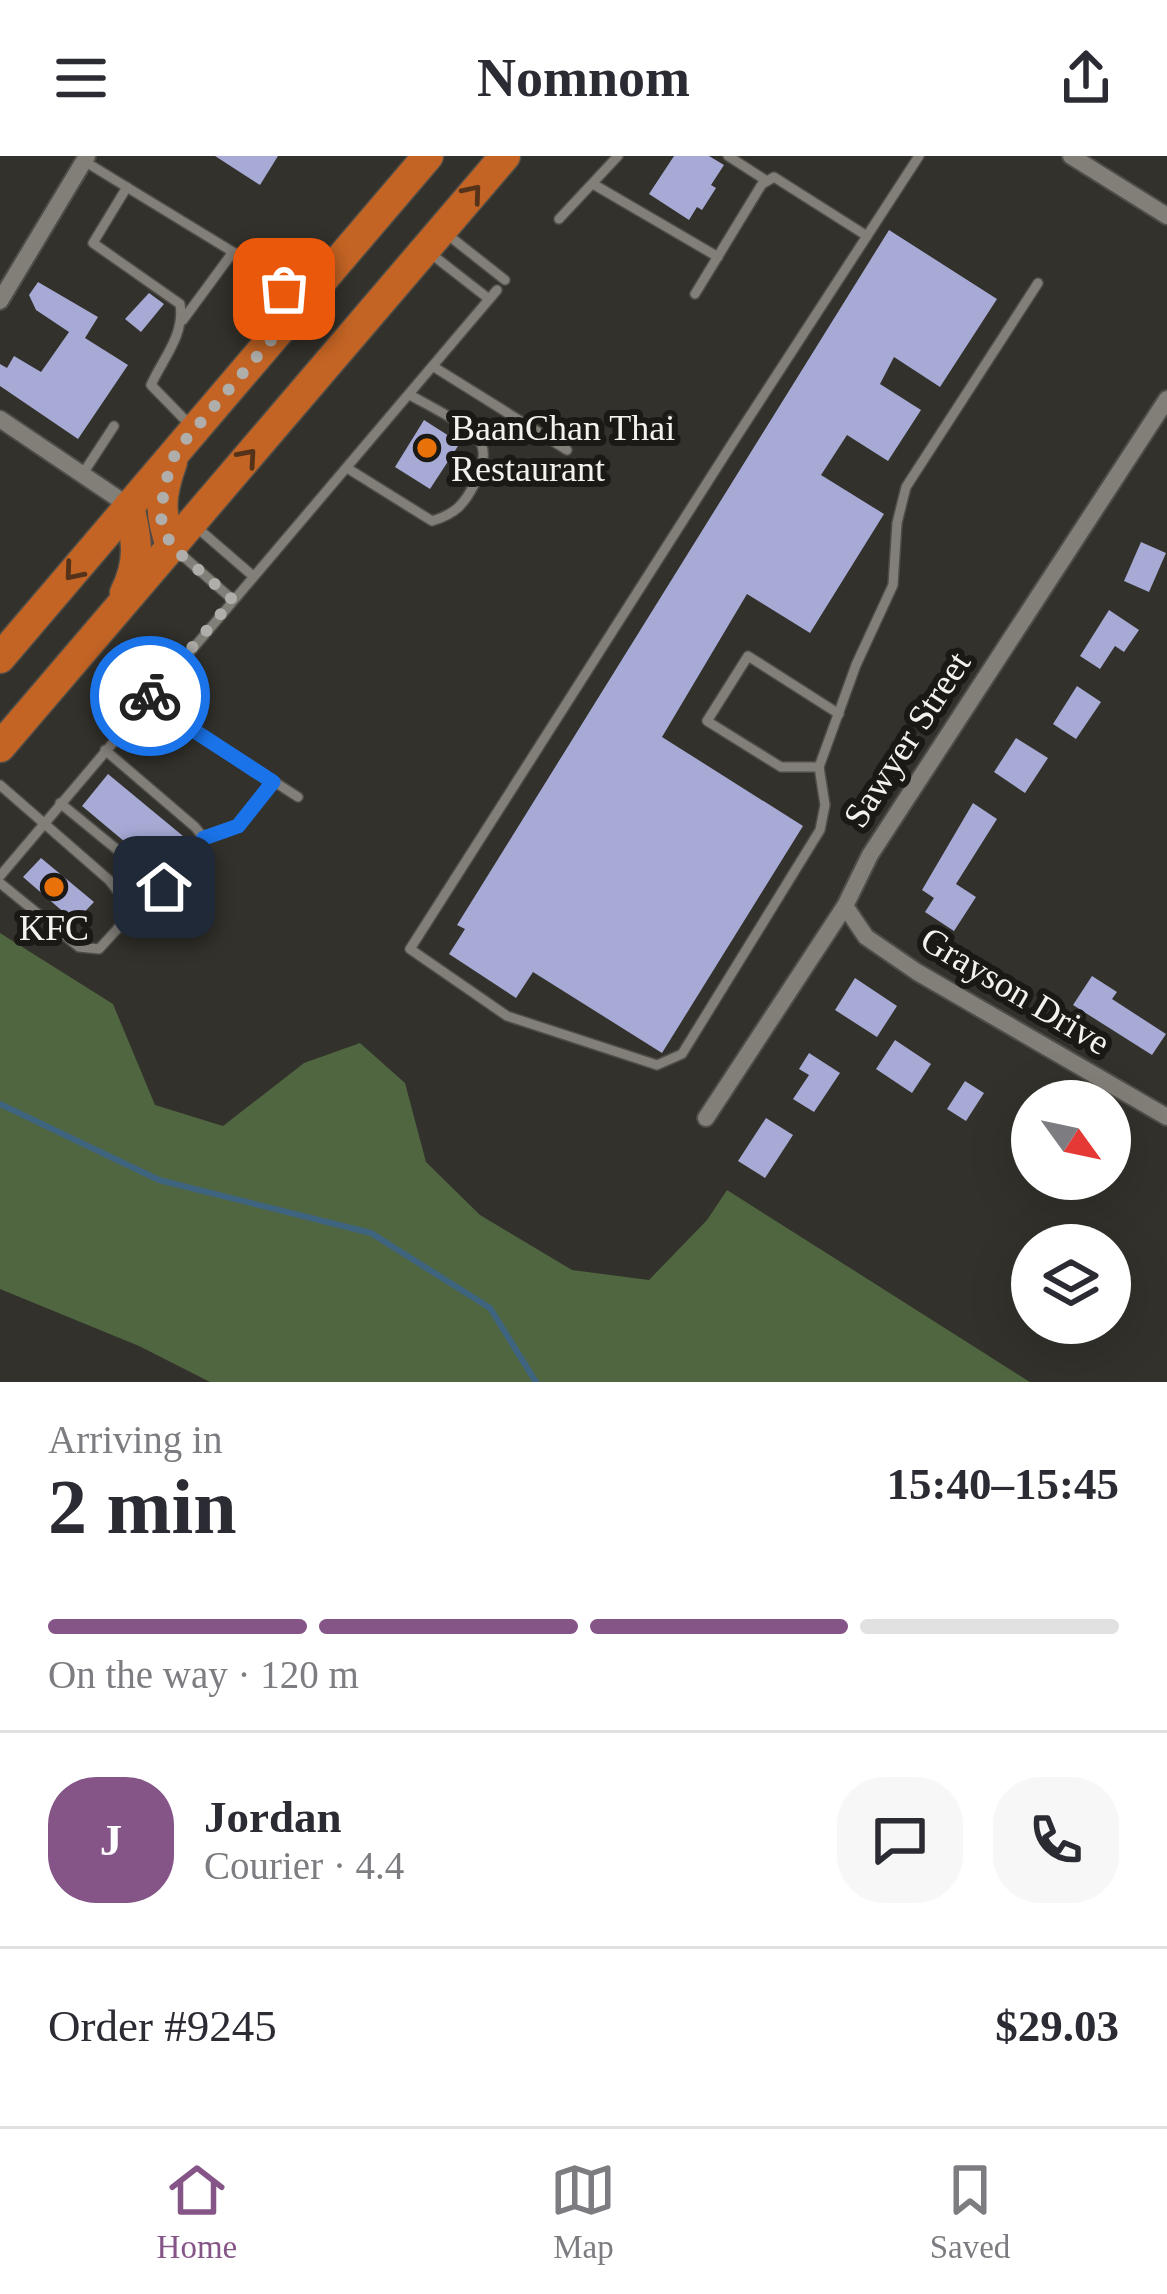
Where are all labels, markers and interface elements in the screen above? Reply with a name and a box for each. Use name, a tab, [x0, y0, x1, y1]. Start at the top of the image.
icon: menu	[48, 45, 114, 111]
icon: share	[1053, 45, 1119, 111]
text: Nomnom	[477, 48, 690, 108]
one-way arrow	[459, 185, 481, 207]
pin	[233, 238, 335, 340]
icon: bag	[251, 256, 317, 322]
place label: BaanChan Thai Restaurant	[451, 408, 675, 489]
marker: BaanChan Thai Restaurant	[414, 435, 440, 461]
one-way arrow	[233, 448, 255, 470]
one-way arrow	[66, 558, 88, 580]
courier	[90, 636, 210, 756]
street label: Sawyer Street	[835, 644, 978, 835]
icon: bike	[117, 663, 183, 729]
pin	[113, 836, 215, 938]
icon: home	[131, 854, 197, 920]
marker: KFC	[41, 874, 67, 900]
place label: KFC	[19, 908, 89, 948]
street label: Grayson Drive	[914, 919, 1117, 1063]
north arrow	[1011, 1080, 1131, 1200]
map controls	[1011, 1080, 1131, 1344]
button: layers	[1011, 1224, 1131, 1344]
text: Arriving in	[48, 1418, 222, 1461]
text: 15:40–15:45	[887, 1459, 1119, 1509]
text: 2 min	[48, 1463, 237, 1550]
text: On the way · 120 m	[48, 1653, 359, 1696]
button: chat	[837, 1777, 963, 1903]
button: phone	[993, 1777, 1119, 1903]
text: Jordan	[204, 1792, 342, 1842]
text: J	[100, 1815, 122, 1865]
text: Courier · 4.4	[204, 1844, 404, 1887]
text: Order #9245	[48, 2001, 277, 2051]
text: $29.03	[995, 2001, 1119, 2051]
tab: Home	[157, 2157, 237, 2266]
tab: Map	[550, 2157, 616, 2266]
tab: Saved	[930, 2157, 1010, 2266]

